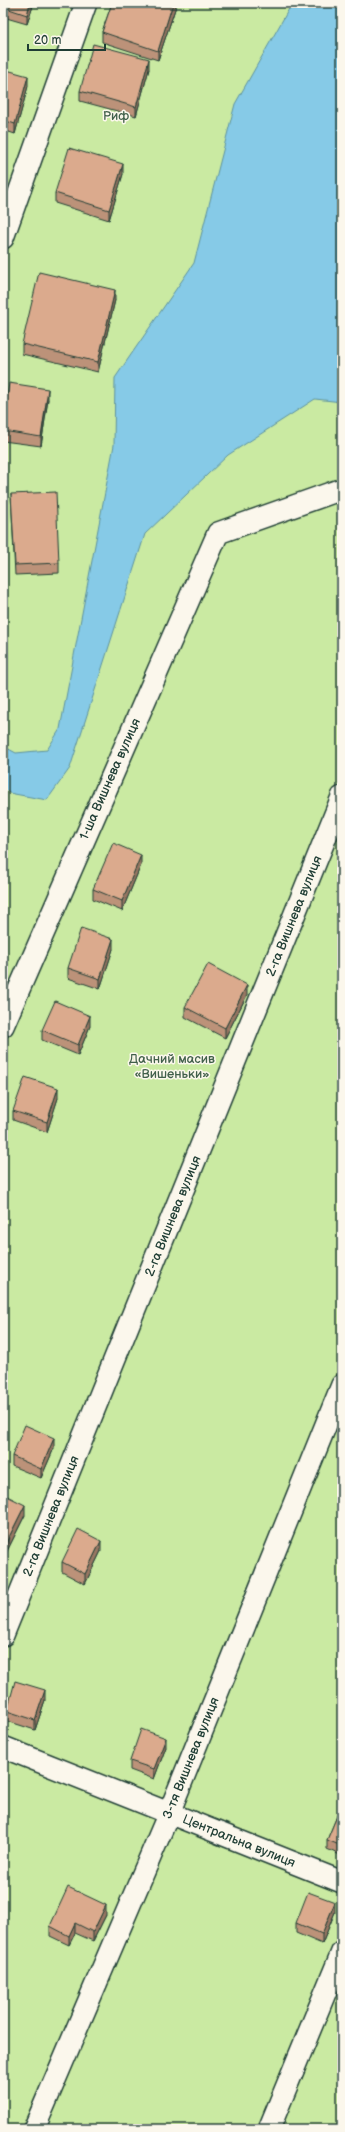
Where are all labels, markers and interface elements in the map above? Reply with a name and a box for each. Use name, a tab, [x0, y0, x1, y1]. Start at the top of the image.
scale bar	[28, 26, 105, 52]
text: 20 m	[34, 33, 61, 48]
park label: Риф	[103, 108, 129, 124]
street label: 1-ша Вишнева вулиця	[76, 716, 144, 842]
street label: 2-га Вишнева вулиця	[262, 853, 326, 979]
park label: Дачний масив «Вишеньки»	[129, 1051, 215, 1082]
street label: 2-га Вишнева вулиця	[141, 1153, 205, 1279]
street label: 2-га Вишнева вулиця	[19, 1453, 83, 1579]
street label: 3-тя Вишнева вулиця	[159, 1695, 223, 1821]
street label: Центральна вулиця	[180, 1811, 298, 1871]

